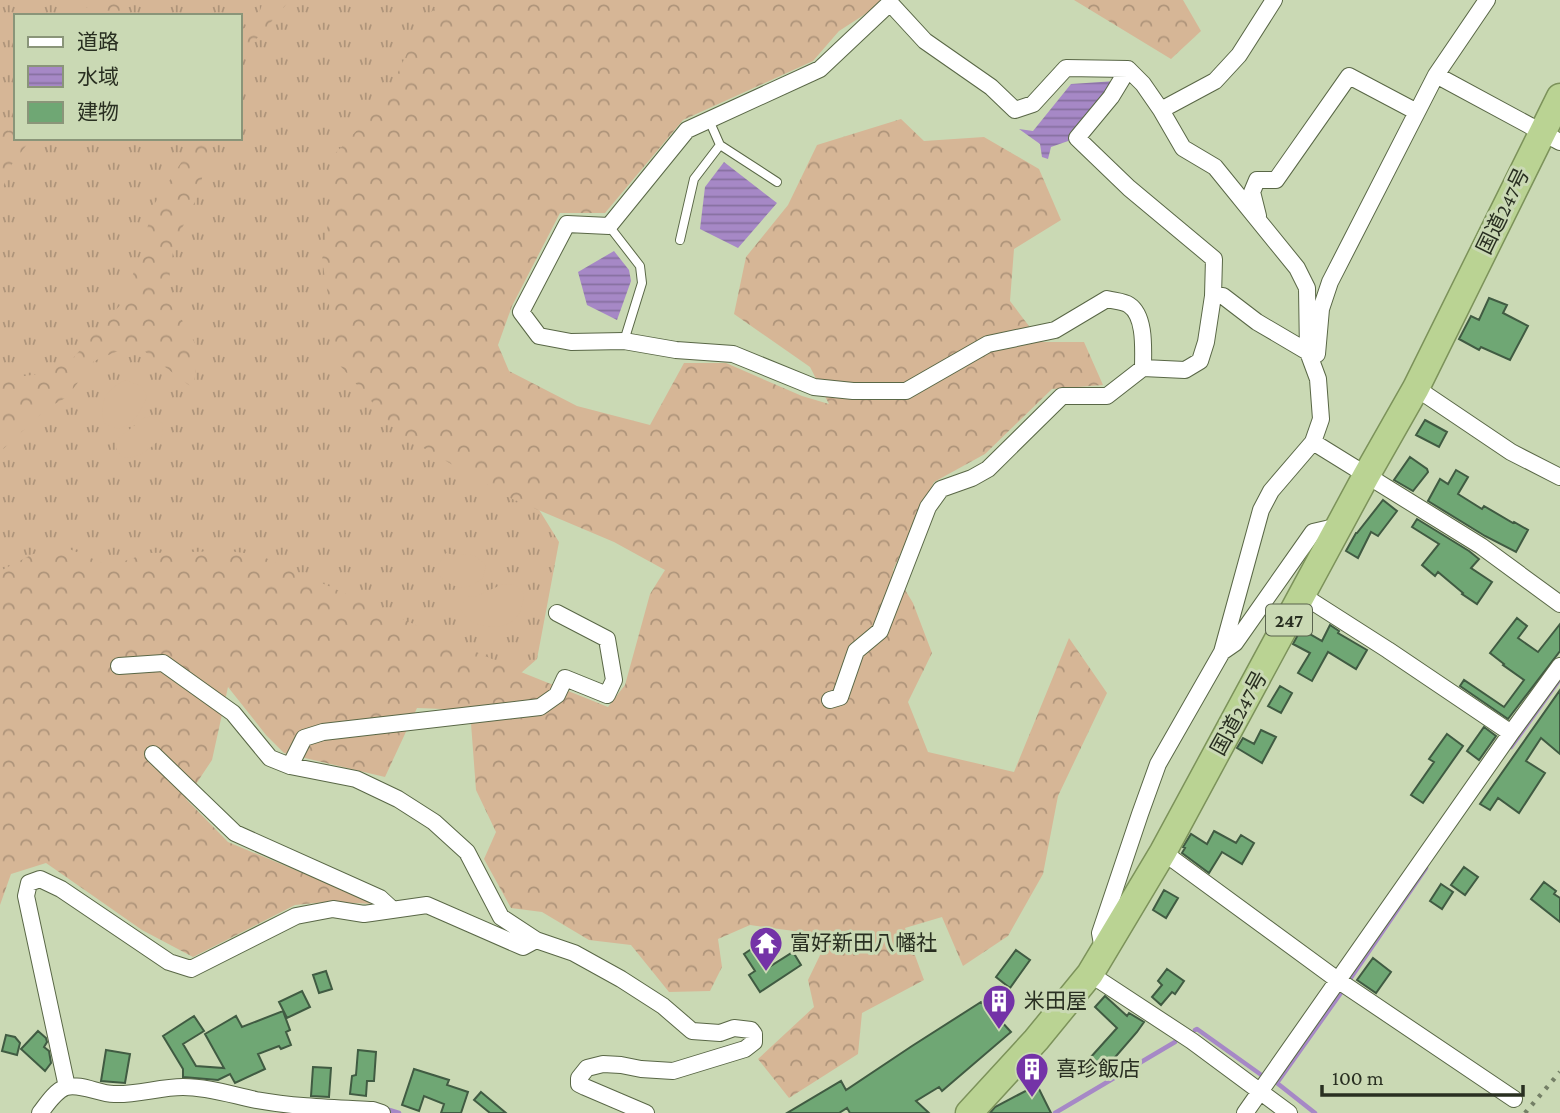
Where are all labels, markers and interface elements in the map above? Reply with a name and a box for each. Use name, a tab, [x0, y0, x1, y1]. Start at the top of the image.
legend	[14, 14, 242, 140]
text: 道路	[77, 30, 119, 54]
text: 水域	[77, 65, 119, 89]
text: 建物	[77, 100, 119, 124]
street label: 国道247号	[1472, 164, 1534, 258]
road number: 247	[1266, 604, 1312, 636]
street label: 国道247号	[1206, 667, 1272, 759]
temple icon: 富好新田八幡社	[747, 924, 785, 973]
place label: 富好新田八幡社	[790, 931, 937, 955]
building icon: 米田屋	[980, 982, 1018, 1031]
place label: 米田屋	[1024, 989, 1087, 1013]
building icon: 喜珍飯店	[1013, 1050, 1051, 1099]
scale bar	[1322, 1054, 1523, 1098]
place label: 喜珍飯店	[1056, 1057, 1140, 1081]
text: 100 m	[1332, 1066, 1384, 1090]

